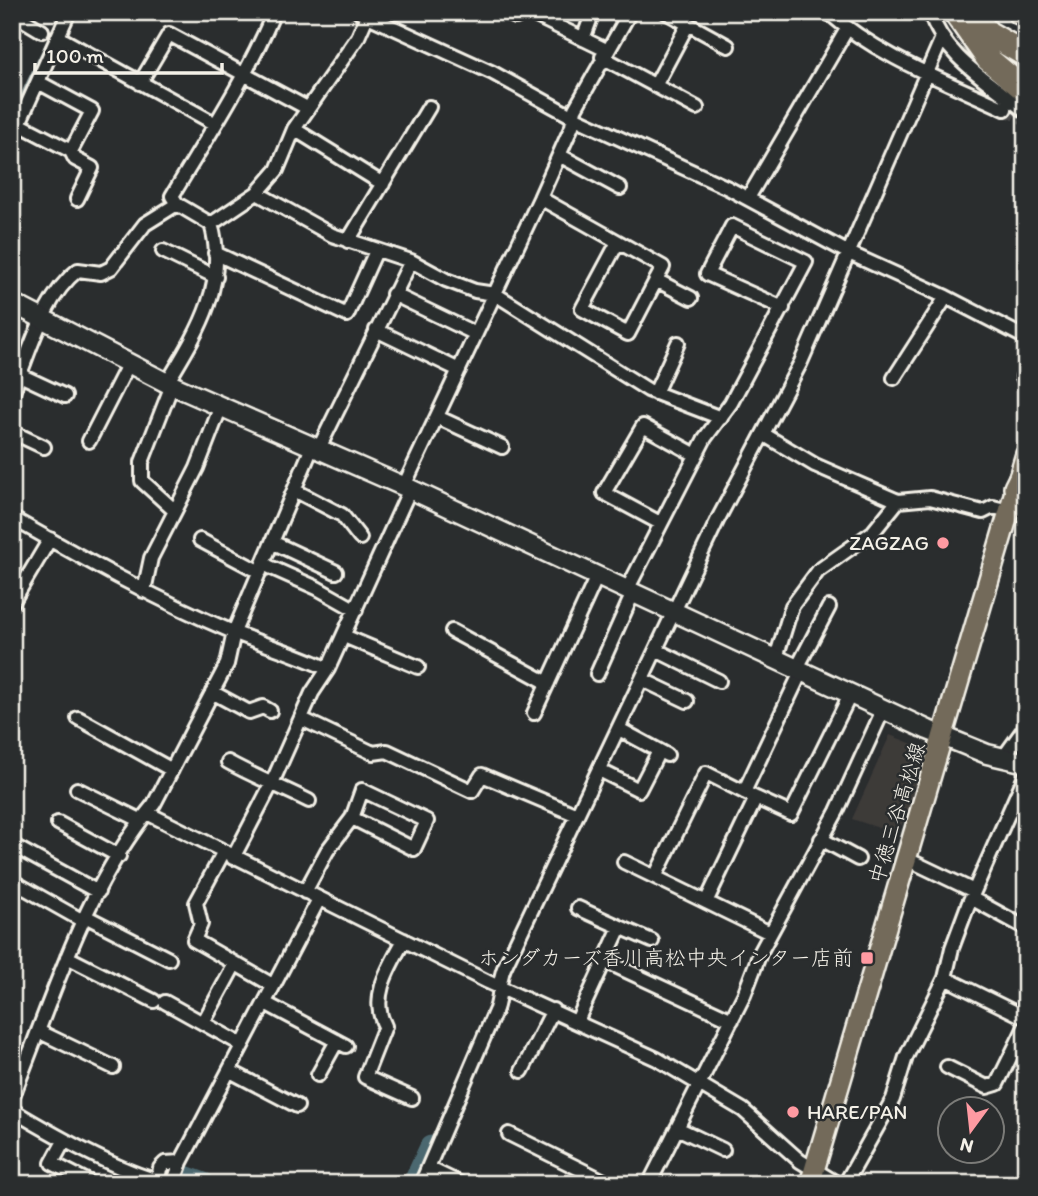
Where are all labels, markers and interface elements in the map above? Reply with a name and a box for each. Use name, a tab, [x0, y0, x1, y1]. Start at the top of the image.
scale bar	[35, 32, 222, 76]
text: 100 m	[46, 43, 104, 68]
place label: ZAGZAG	[849, 530, 929, 555]
marker: ZAGZAG	[935, 535, 951, 551]
street label: 中徳三谷高松線	[863, 739, 930, 887]
place label: ホンダカーズ香川高松中央インター店前	[478, 945, 853, 970]
marker: ホンダカーズ香川高松中央インター店前	[859, 950, 875, 966]
north arrow	[936, 1094, 1006, 1164]
place label: HARE/PAN	[807, 1099, 908, 1124]
marker: HARE/PAN	[785, 1104, 801, 1120]
text: N	[958, 1133, 976, 1159]

